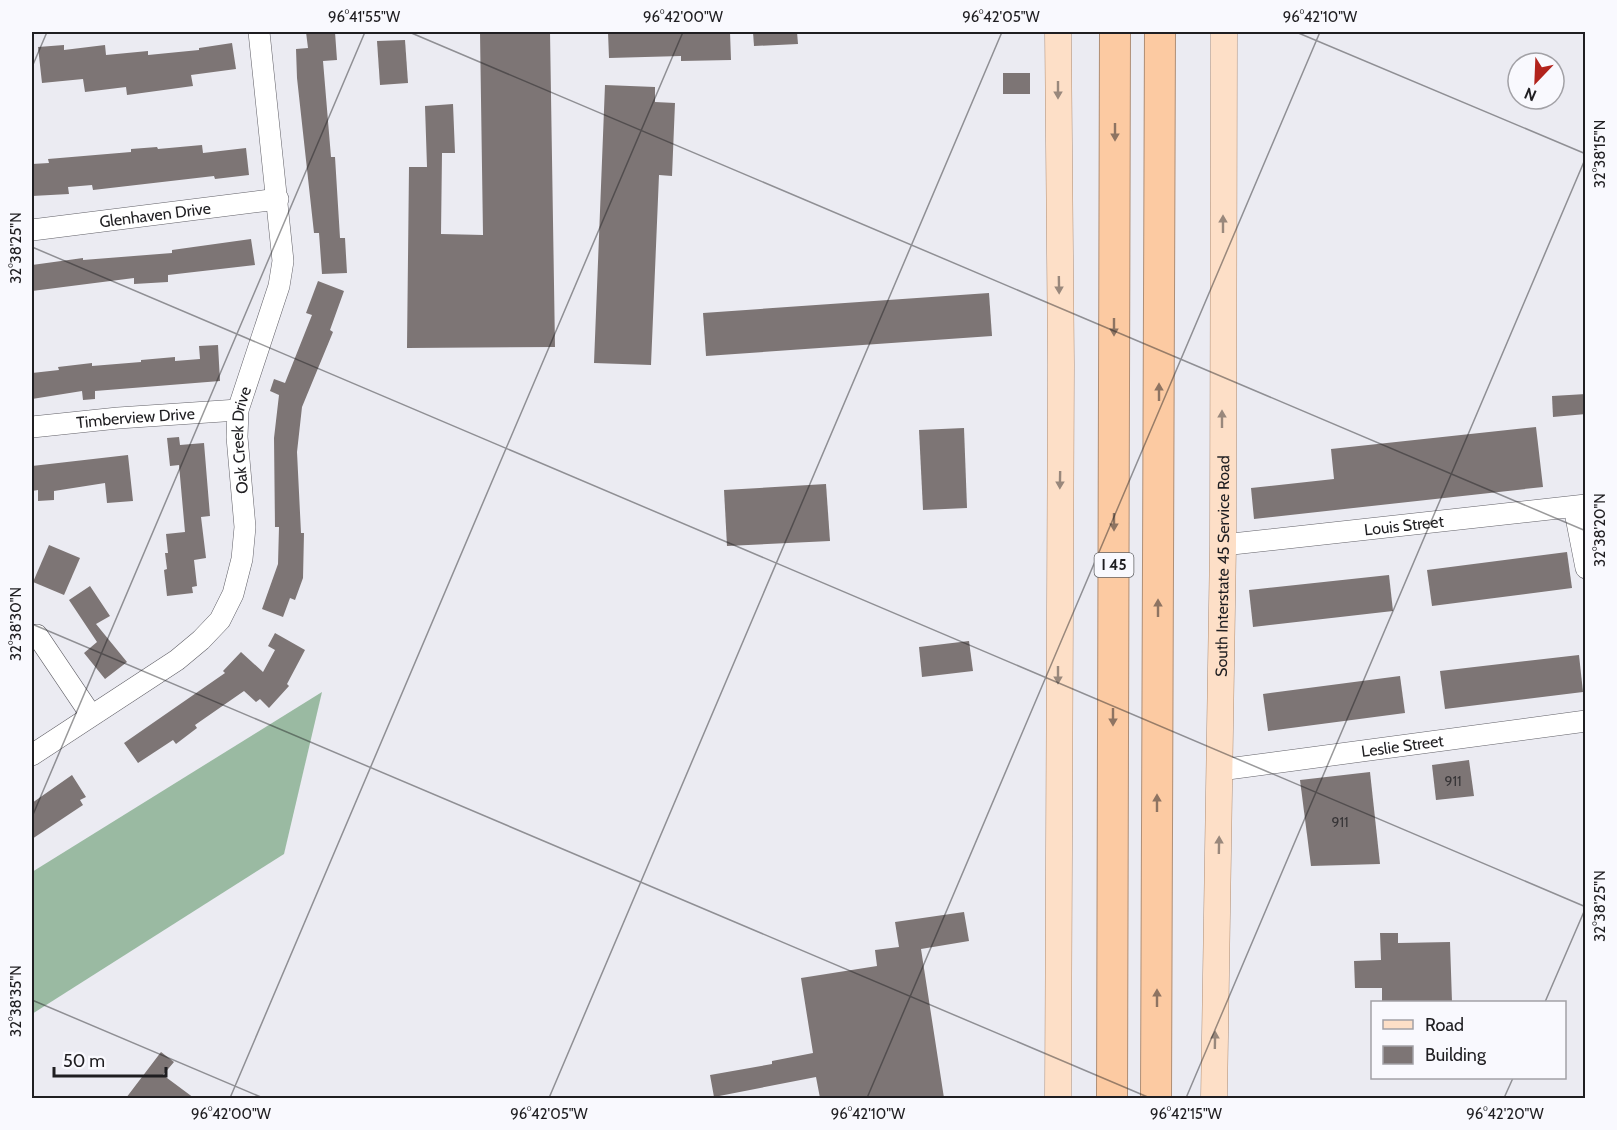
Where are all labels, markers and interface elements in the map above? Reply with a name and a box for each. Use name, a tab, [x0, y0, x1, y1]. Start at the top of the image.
text: 96°41'55"W	[328, 8, 401, 26]
text: 96°42'00"W	[643, 8, 724, 26]
text: 96°42'05"W	[962, 8, 1041, 26]
text: 96°42'10"W	[1283, 8, 1358, 26]
north arrow	[1506, 51, 1566, 111]
one-way arrow	[1053, 80, 1063, 99]
text: N	[1521, 83, 1539, 105]
text: 32°38'15"N	[1591, 120, 1609, 188]
one-way arrow	[1110, 122, 1120, 141]
street label: Glenhaven Drive	[98, 199, 212, 231]
text: 32°38'25"N	[7, 212, 25, 284]
one-way arrow	[1218, 215, 1228, 234]
one-way arrow	[1054, 275, 1064, 294]
one-way arrow	[1109, 317, 1119, 336]
one-way arrow	[1154, 383, 1164, 402]
street label: Oak Creek Drive	[228, 384, 255, 495]
street label: Timberview Drive	[76, 404, 195, 432]
one-way arrow	[1218, 410, 1227, 429]
street label: South Interstate 45 Service Road	[1212, 455, 1233, 677]
one-way arrow	[1055, 470, 1065, 489]
text: 32°38'20"N	[1591, 493, 1609, 567]
one-way arrow	[1109, 512, 1119, 531]
street label: Louis Street	[1363, 512, 1445, 539]
road number: I 45	[1094, 553, 1134, 577]
text: 32°38'30"N	[7, 587, 25, 661]
one-way arrow	[1153, 599, 1163, 618]
one-way arrow	[1053, 665, 1063, 684]
one-way arrow	[1108, 707, 1118, 726]
street label: Leslie Street	[1360, 731, 1445, 761]
house number: 911	[1444, 772, 1462, 790]
one-way arrow	[1152, 794, 1162, 813]
house number: 911	[1331, 813, 1349, 831]
one-way arrow	[1214, 836, 1224, 855]
text: 32°38'25"N	[1591, 870, 1609, 942]
text: 32°38'35"N	[7, 965, 25, 1037]
one-way arrow	[1152, 989, 1162, 1008]
legend	[1371, 1001, 1566, 1079]
text: Road	[1425, 1014, 1464, 1036]
one-way arrow	[1211, 1031, 1220, 1050]
scale bar	[54, 1040, 166, 1078]
text: Building	[1425, 1044, 1487, 1066]
text: 50 m	[63, 1050, 105, 1072]
text: 96°42'00"W	[191, 1105, 272, 1123]
text: 96°42'05"W	[510, 1105, 589, 1123]
text: 96°42'10"W	[831, 1105, 906, 1123]
text: 96°42'15"W	[1150, 1105, 1223, 1123]
text: 96°42'20"W	[1466, 1105, 1544, 1123]

